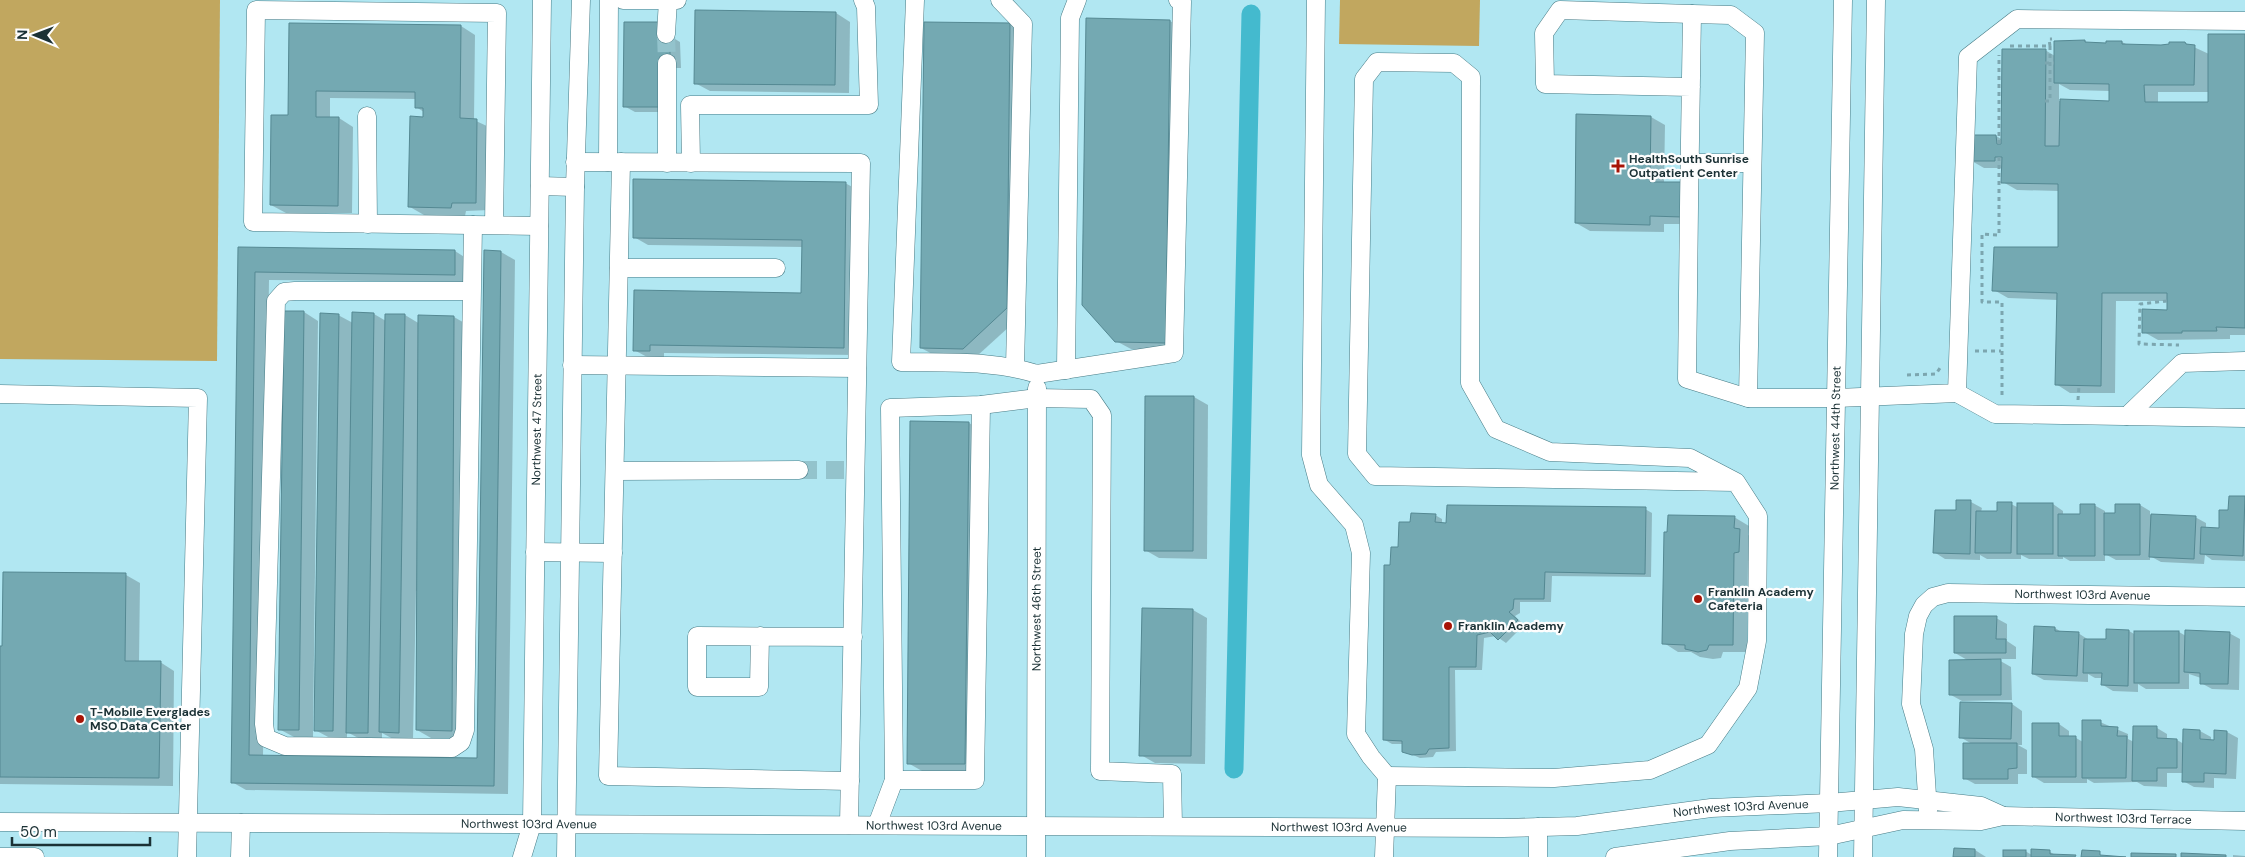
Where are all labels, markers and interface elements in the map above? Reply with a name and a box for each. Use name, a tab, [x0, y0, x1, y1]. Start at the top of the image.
north arrow	[10, 10, 60, 60]
text: N	[13, 30, 31, 40]
place label: HealthSouth Sunrise Outpatient Center	[1629, 151, 1749, 181]
marker: HealthSouth Sunrise Outpatient Center	[1611, 159, 1625, 173]
street label: Northwest 44th Street	[1826, 365, 1845, 490]
street label: Northwest 47 Street	[528, 373, 545, 486]
street label: Northwest 46th Street	[1028, 546, 1045, 671]
place label: Franklin Academy Cafeteria	[1708, 584, 1814, 614]
street label: Northwest 103rd Avenue	[2014, 586, 2151, 604]
marker: Franklin Academy Cafeteria	[1692, 593, 1704, 605]
place label: Franklin Academy	[1458, 618, 1564, 634]
marker: Franklin Academy	[1442, 620, 1454, 632]
place label: T-Mobile Everglades MSO Data Center	[90, 704, 210, 734]
marker: T-Mobile Everglades MSO Data Center	[74, 713, 86, 725]
street label: Northwest 103rd Avenue	[1672, 796, 1809, 821]
street label: Northwest 103rd Terrace	[2055, 809, 2192, 828]
scale bar	[12, 814, 150, 846]
street label: Northwest 103rd Avenue	[461, 816, 597, 832]
street label: Northwest 103rd Avenue	[866, 817, 1002, 834]
street label: Northwest 103rd Avenue	[1271, 819, 1407, 836]
text: 50 m	[20, 822, 57, 842]

